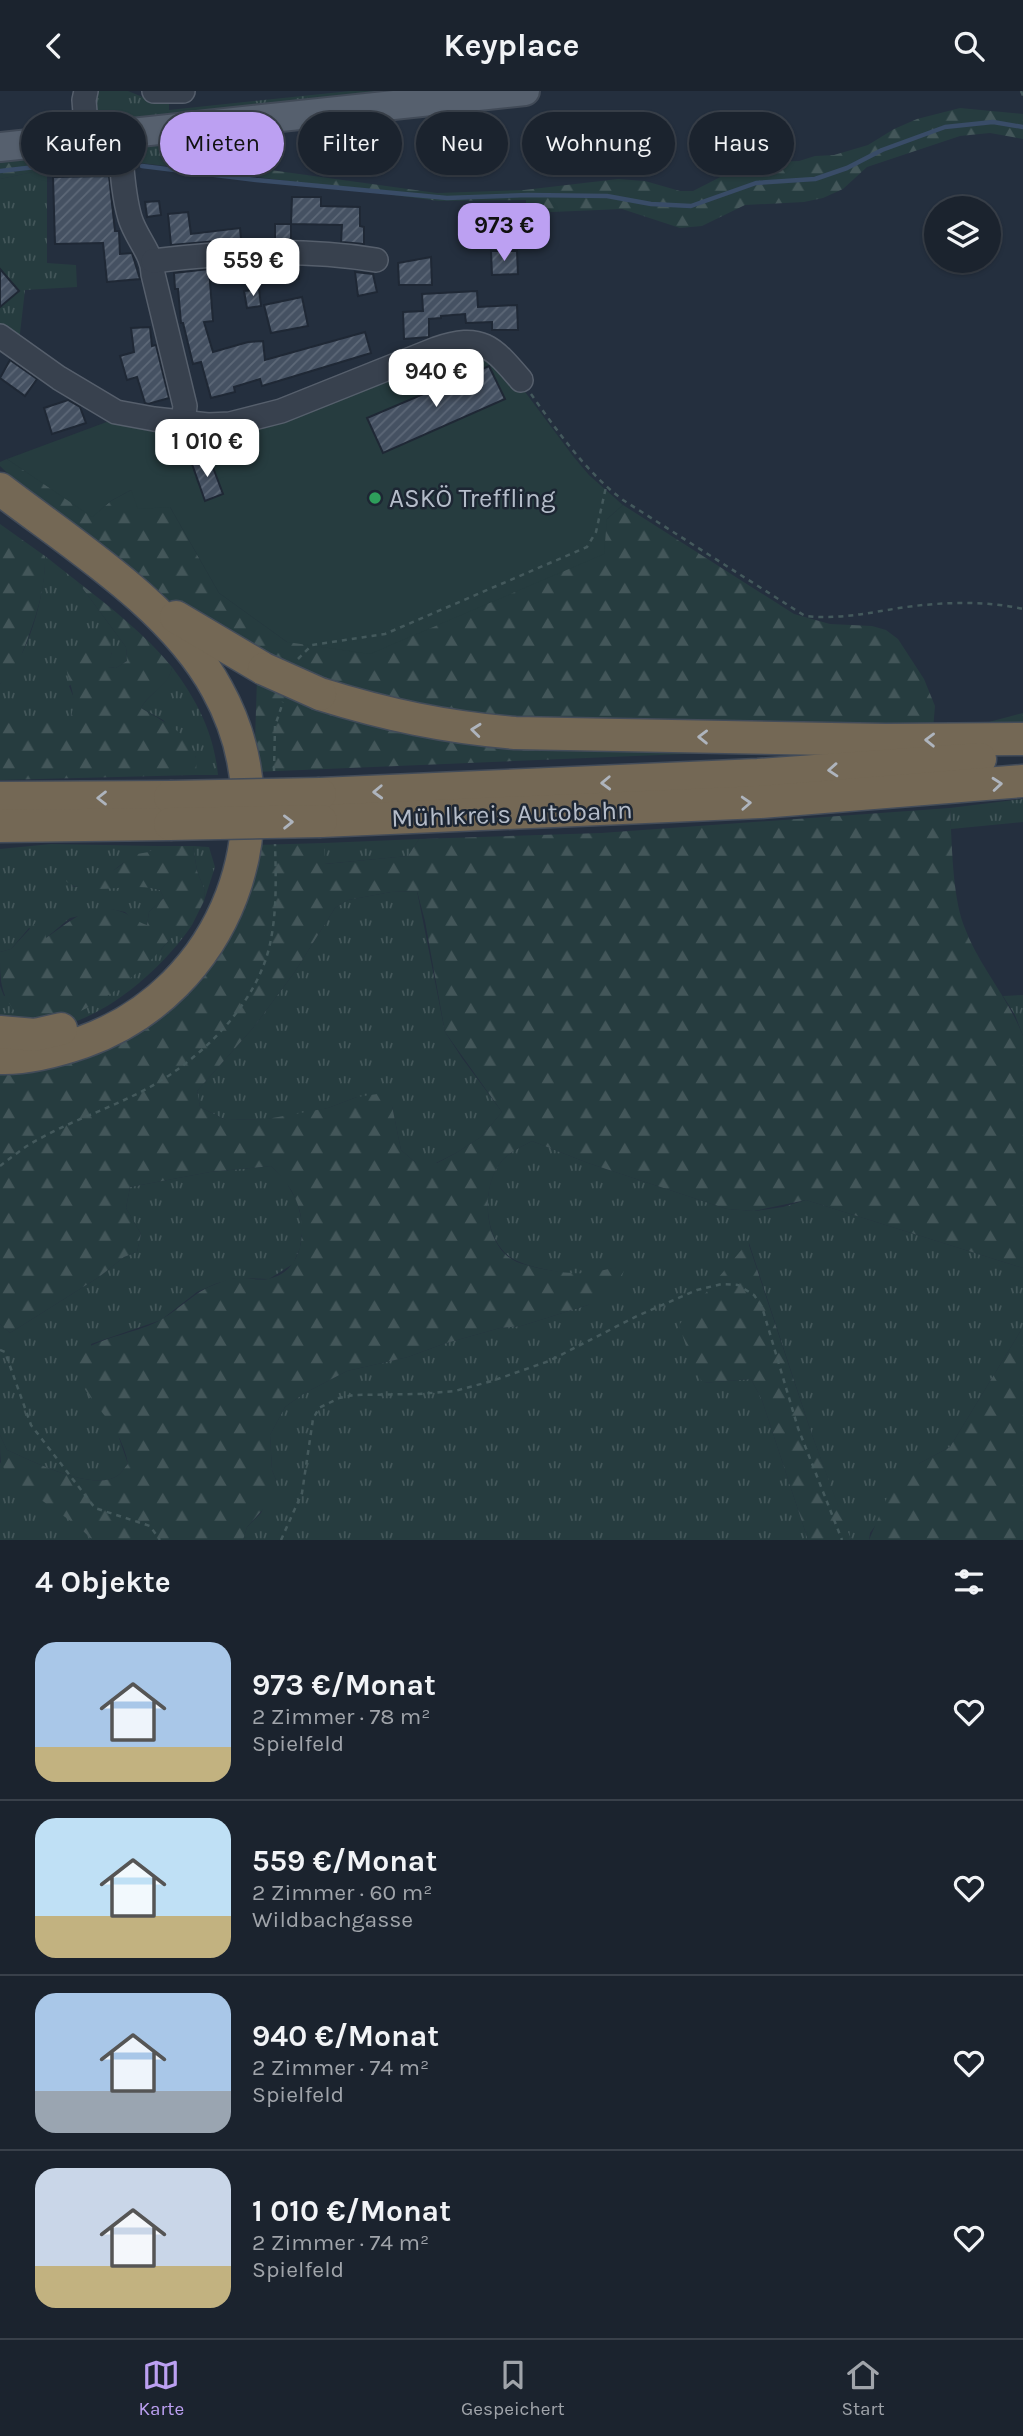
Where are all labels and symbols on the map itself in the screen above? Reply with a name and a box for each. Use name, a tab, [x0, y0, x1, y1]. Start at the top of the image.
pin: 973 €	[455, 204, 553, 263]
pin: 559 €	[204, 239, 302, 298]
pin: 940 €	[387, 349, 485, 409]
pin: 1 010 €	[142, 419, 272, 479]
place label: ASKÖ Treffling	[389, 483, 556, 514]
marker: ASKÖ Treffling	[367, 490, 383, 506]
one-way arrow	[470, 722, 481, 737]
one-way arrow	[697, 730, 708, 745]
one-way arrow	[925, 732, 935, 748]
one-way arrow	[827, 763, 838, 778]
one-way arrow	[600, 775, 611, 791]
one-way arrow	[992, 777, 1003, 792]
one-way arrow	[373, 784, 384, 799]
one-way arrow	[96, 790, 107, 806]
street label: Mühlkreis Autobahn	[391, 794, 633, 834]
one-way arrow	[741, 796, 752, 811]
one-way arrow	[283, 814, 293, 830]

